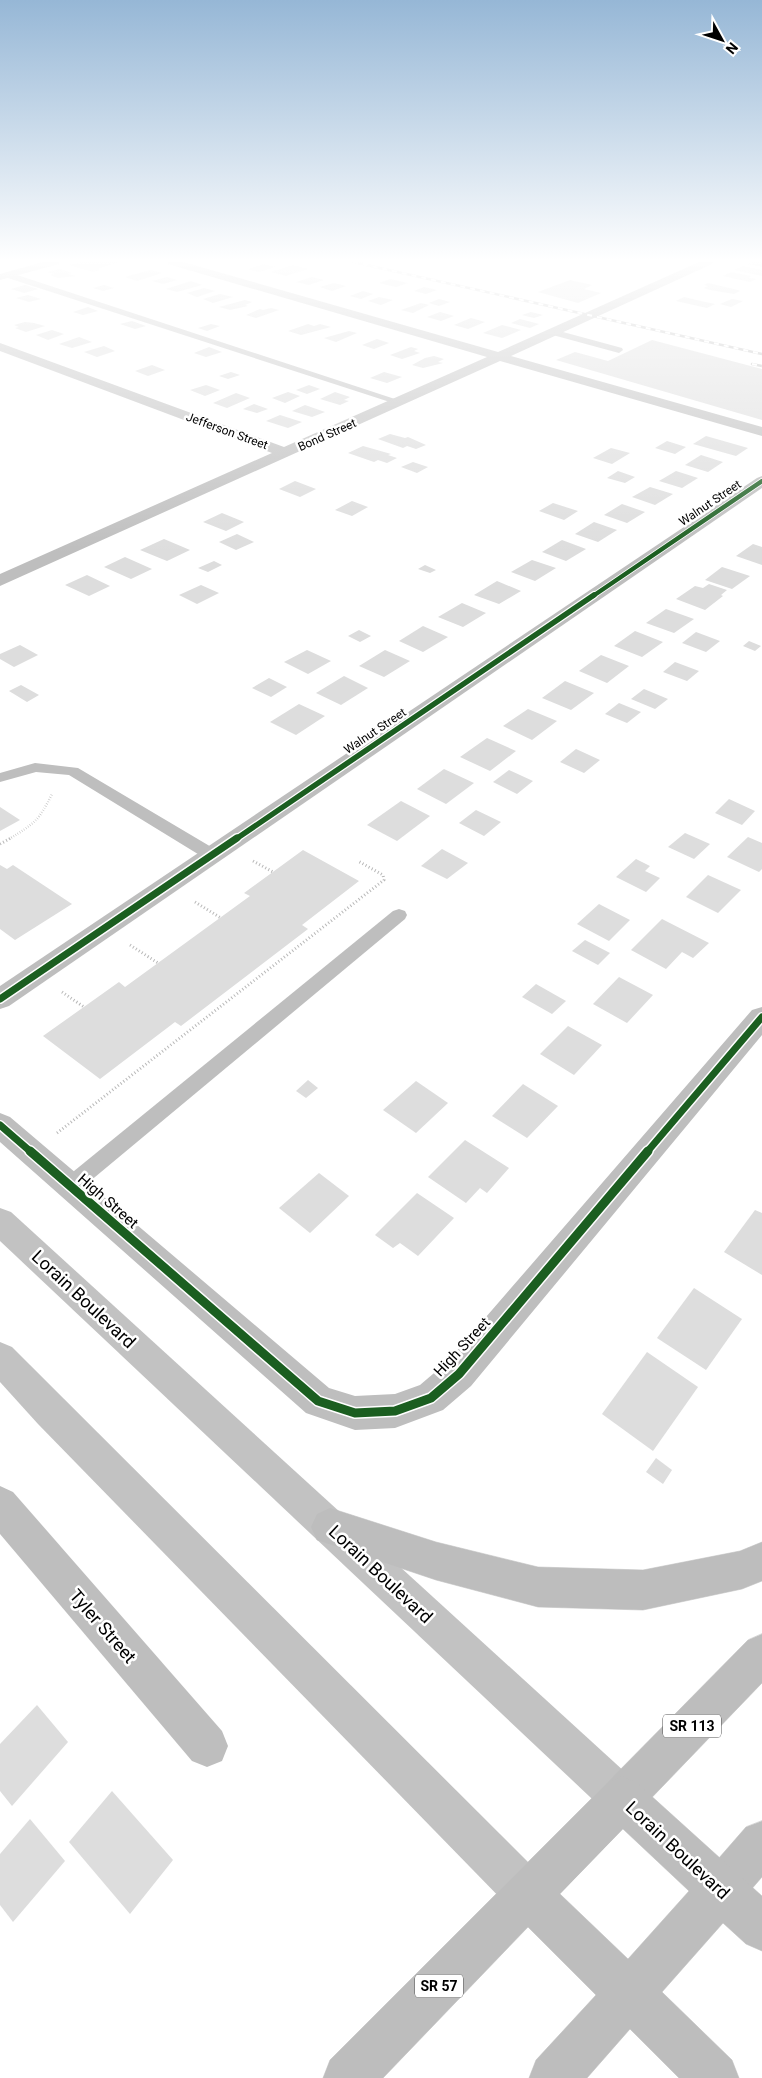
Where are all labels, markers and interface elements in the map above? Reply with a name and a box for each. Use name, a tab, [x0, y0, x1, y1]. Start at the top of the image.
north arrow	[697, 15, 747, 65]
text: N	[723, 39, 741, 57]
street label: Jefferson Street	[184, 410, 270, 452]
street label: Bond Street	[296, 416, 358, 454]
street label: Walnut Street	[676, 477, 744, 529]
street label: Walnut Street	[341, 705, 409, 757]
street label: High Street	[74, 1170, 142, 1232]
street label: Lorain Boulevard	[28, 1246, 140, 1352]
street label: High Street	[430, 1314, 494, 1380]
street label: Lorain Boulevard	[325, 1521, 437, 1627]
street label: Tyler Street	[65, 1585, 141, 1667]
road number: SR 113	[663, 1714, 721, 1738]
street label: Lorain Boulevard	[622, 1797, 734, 1903]
road number: SR 57	[415, 1974, 463, 1998]

